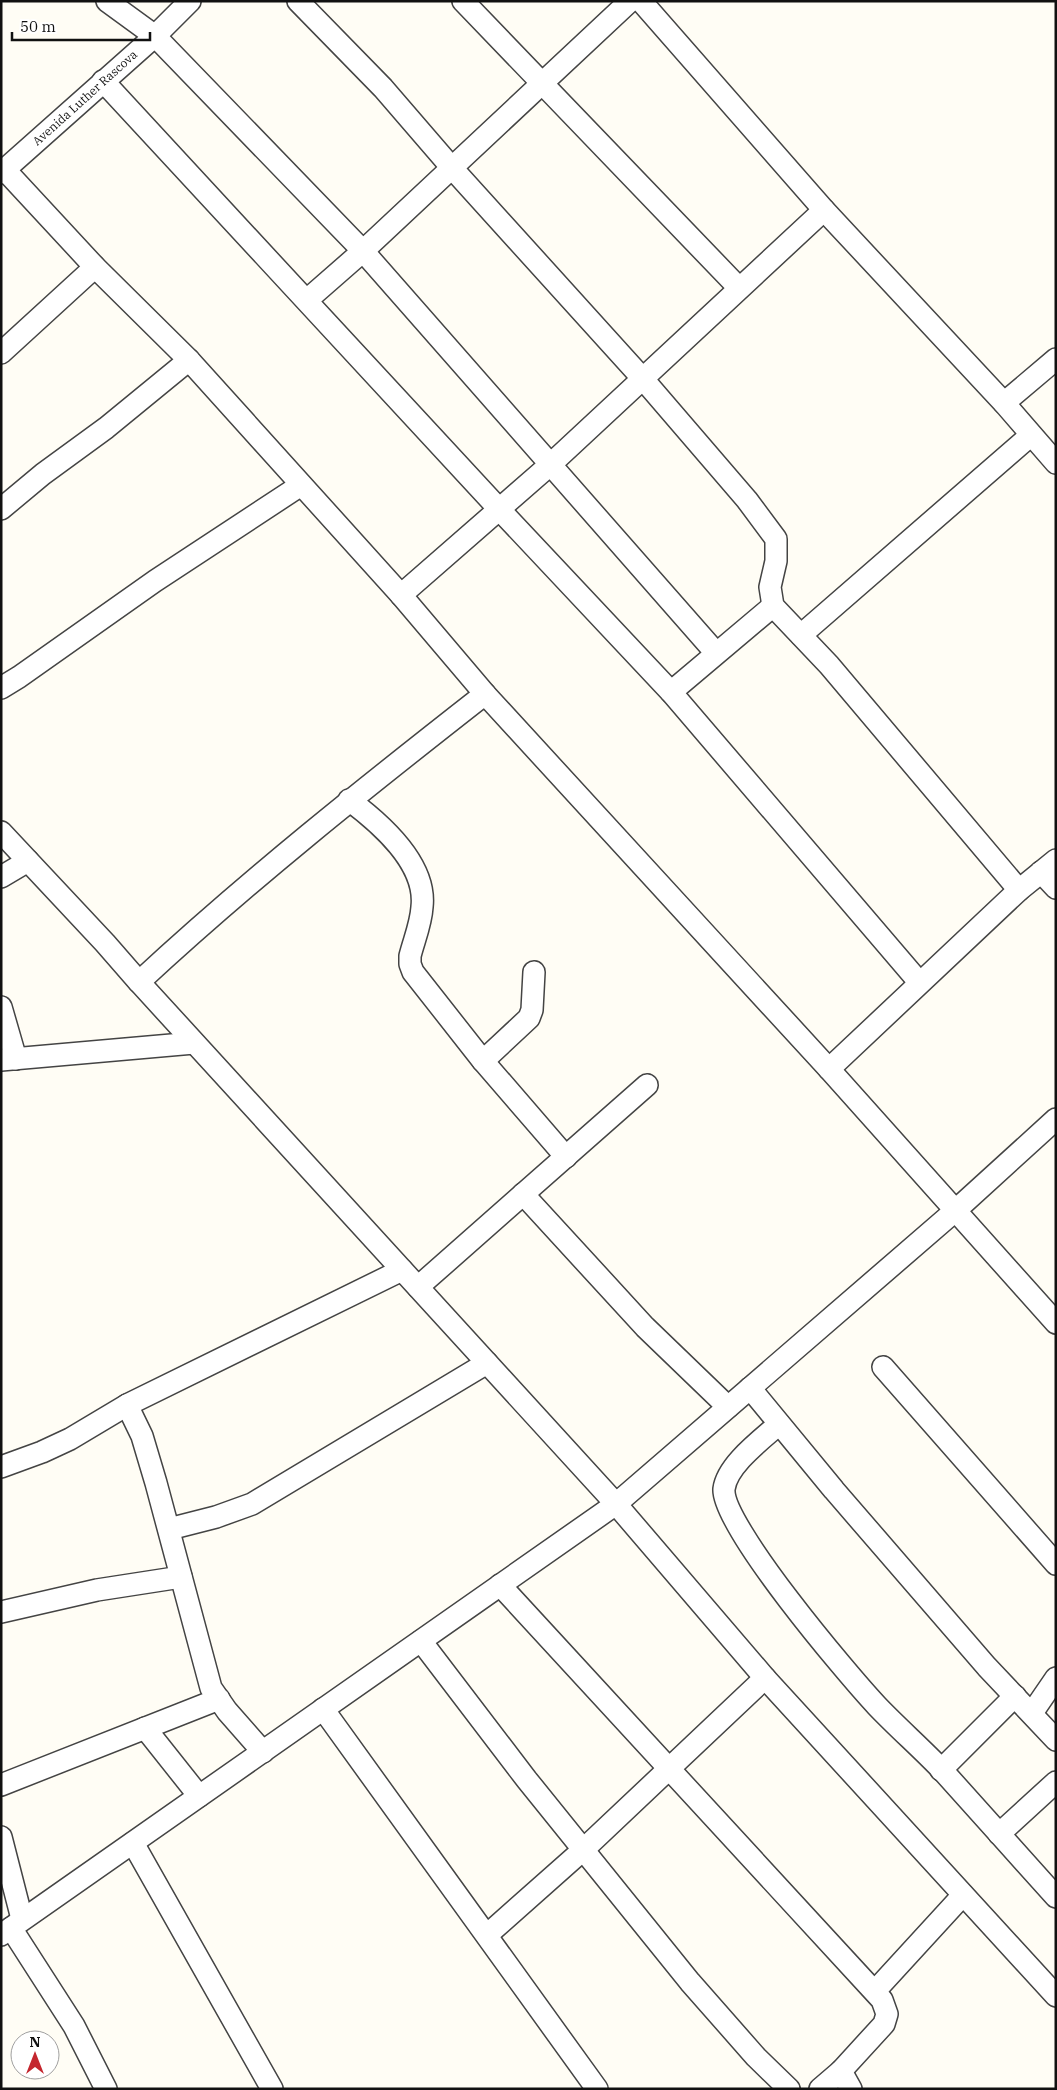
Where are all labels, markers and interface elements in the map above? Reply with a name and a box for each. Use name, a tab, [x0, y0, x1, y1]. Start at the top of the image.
scale bar	[12, 10, 150, 42]
text: 50 m	[20, 17, 56, 36]
street label: Avenida Luther Rascova	[29, 46, 140, 149]
north arrow	[10, 2030, 60, 2080]
text: N	[29, 2033, 41, 2051]

